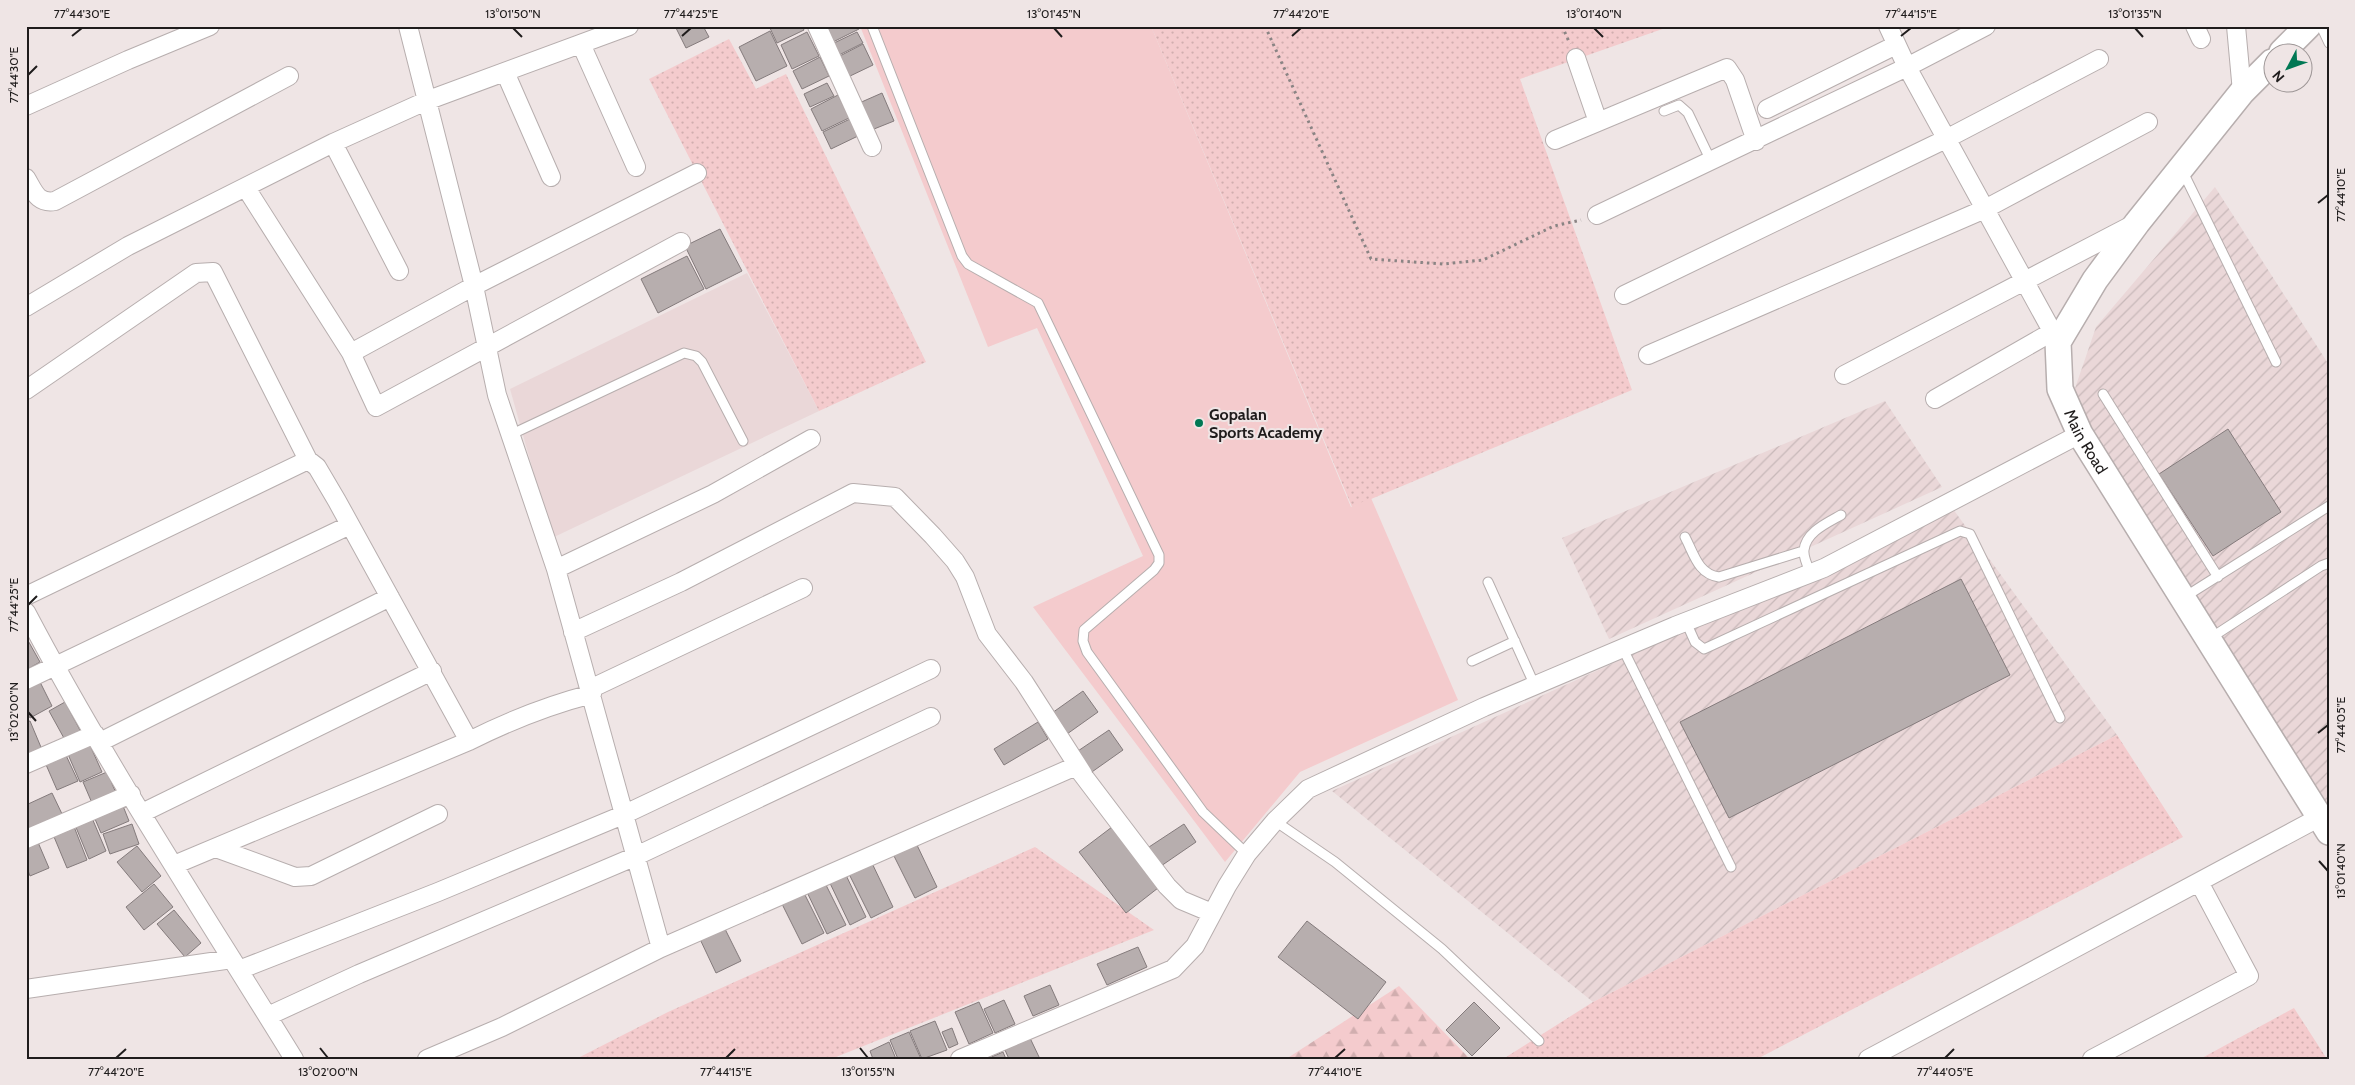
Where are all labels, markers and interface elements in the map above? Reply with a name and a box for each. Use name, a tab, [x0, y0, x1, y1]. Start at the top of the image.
text: 77°44'30"E	[54, 6, 111, 21]
text: 13°01'50"N	[485, 6, 541, 21]
text: 77°44'25"E	[664, 6, 719, 21]
text: 13°01'45"N	[1027, 6, 1081, 21]
text: 77°44'20"E	[1273, 6, 1329, 21]
text: 13°01'40"N	[1566, 6, 1622, 21]
text: 77°44'15"E	[1885, 6, 1937, 21]
text: 13°01'35"N	[2108, 6, 2162, 21]
north arrow	[2262, 42, 2312, 92]
text: 77°44'30"E	[6, 46, 21, 103]
text: N	[2268, 67, 2288, 86]
text: 77°44'10"E	[2333, 168, 2348, 222]
place label: Gopalan Sports Academy	[1209, 405, 1323, 442]
street label: Main Road	[2061, 406, 2112, 477]
marker: Gopalan Sports Academy	[1193, 417, 1205, 429]
text: 77°44'25"E	[6, 577, 21, 632]
text: 13°02'00"N	[6, 682, 21, 742]
text: 77°44'05"E	[2333, 696, 2348, 753]
text: 13°01'40"N	[2333, 843, 2348, 899]
text: 77°44'20"E	[88, 1064, 144, 1079]
text: 13°02'00"N	[298, 1064, 358, 1079]
text: 77°44'15"E	[700, 1064, 752, 1079]
text: 13°01'55"N	[841, 1064, 895, 1079]
text: 77°44'10"E	[1308, 1064, 1362, 1079]
text: 77°44'05"E	[1917, 1064, 1974, 1079]

